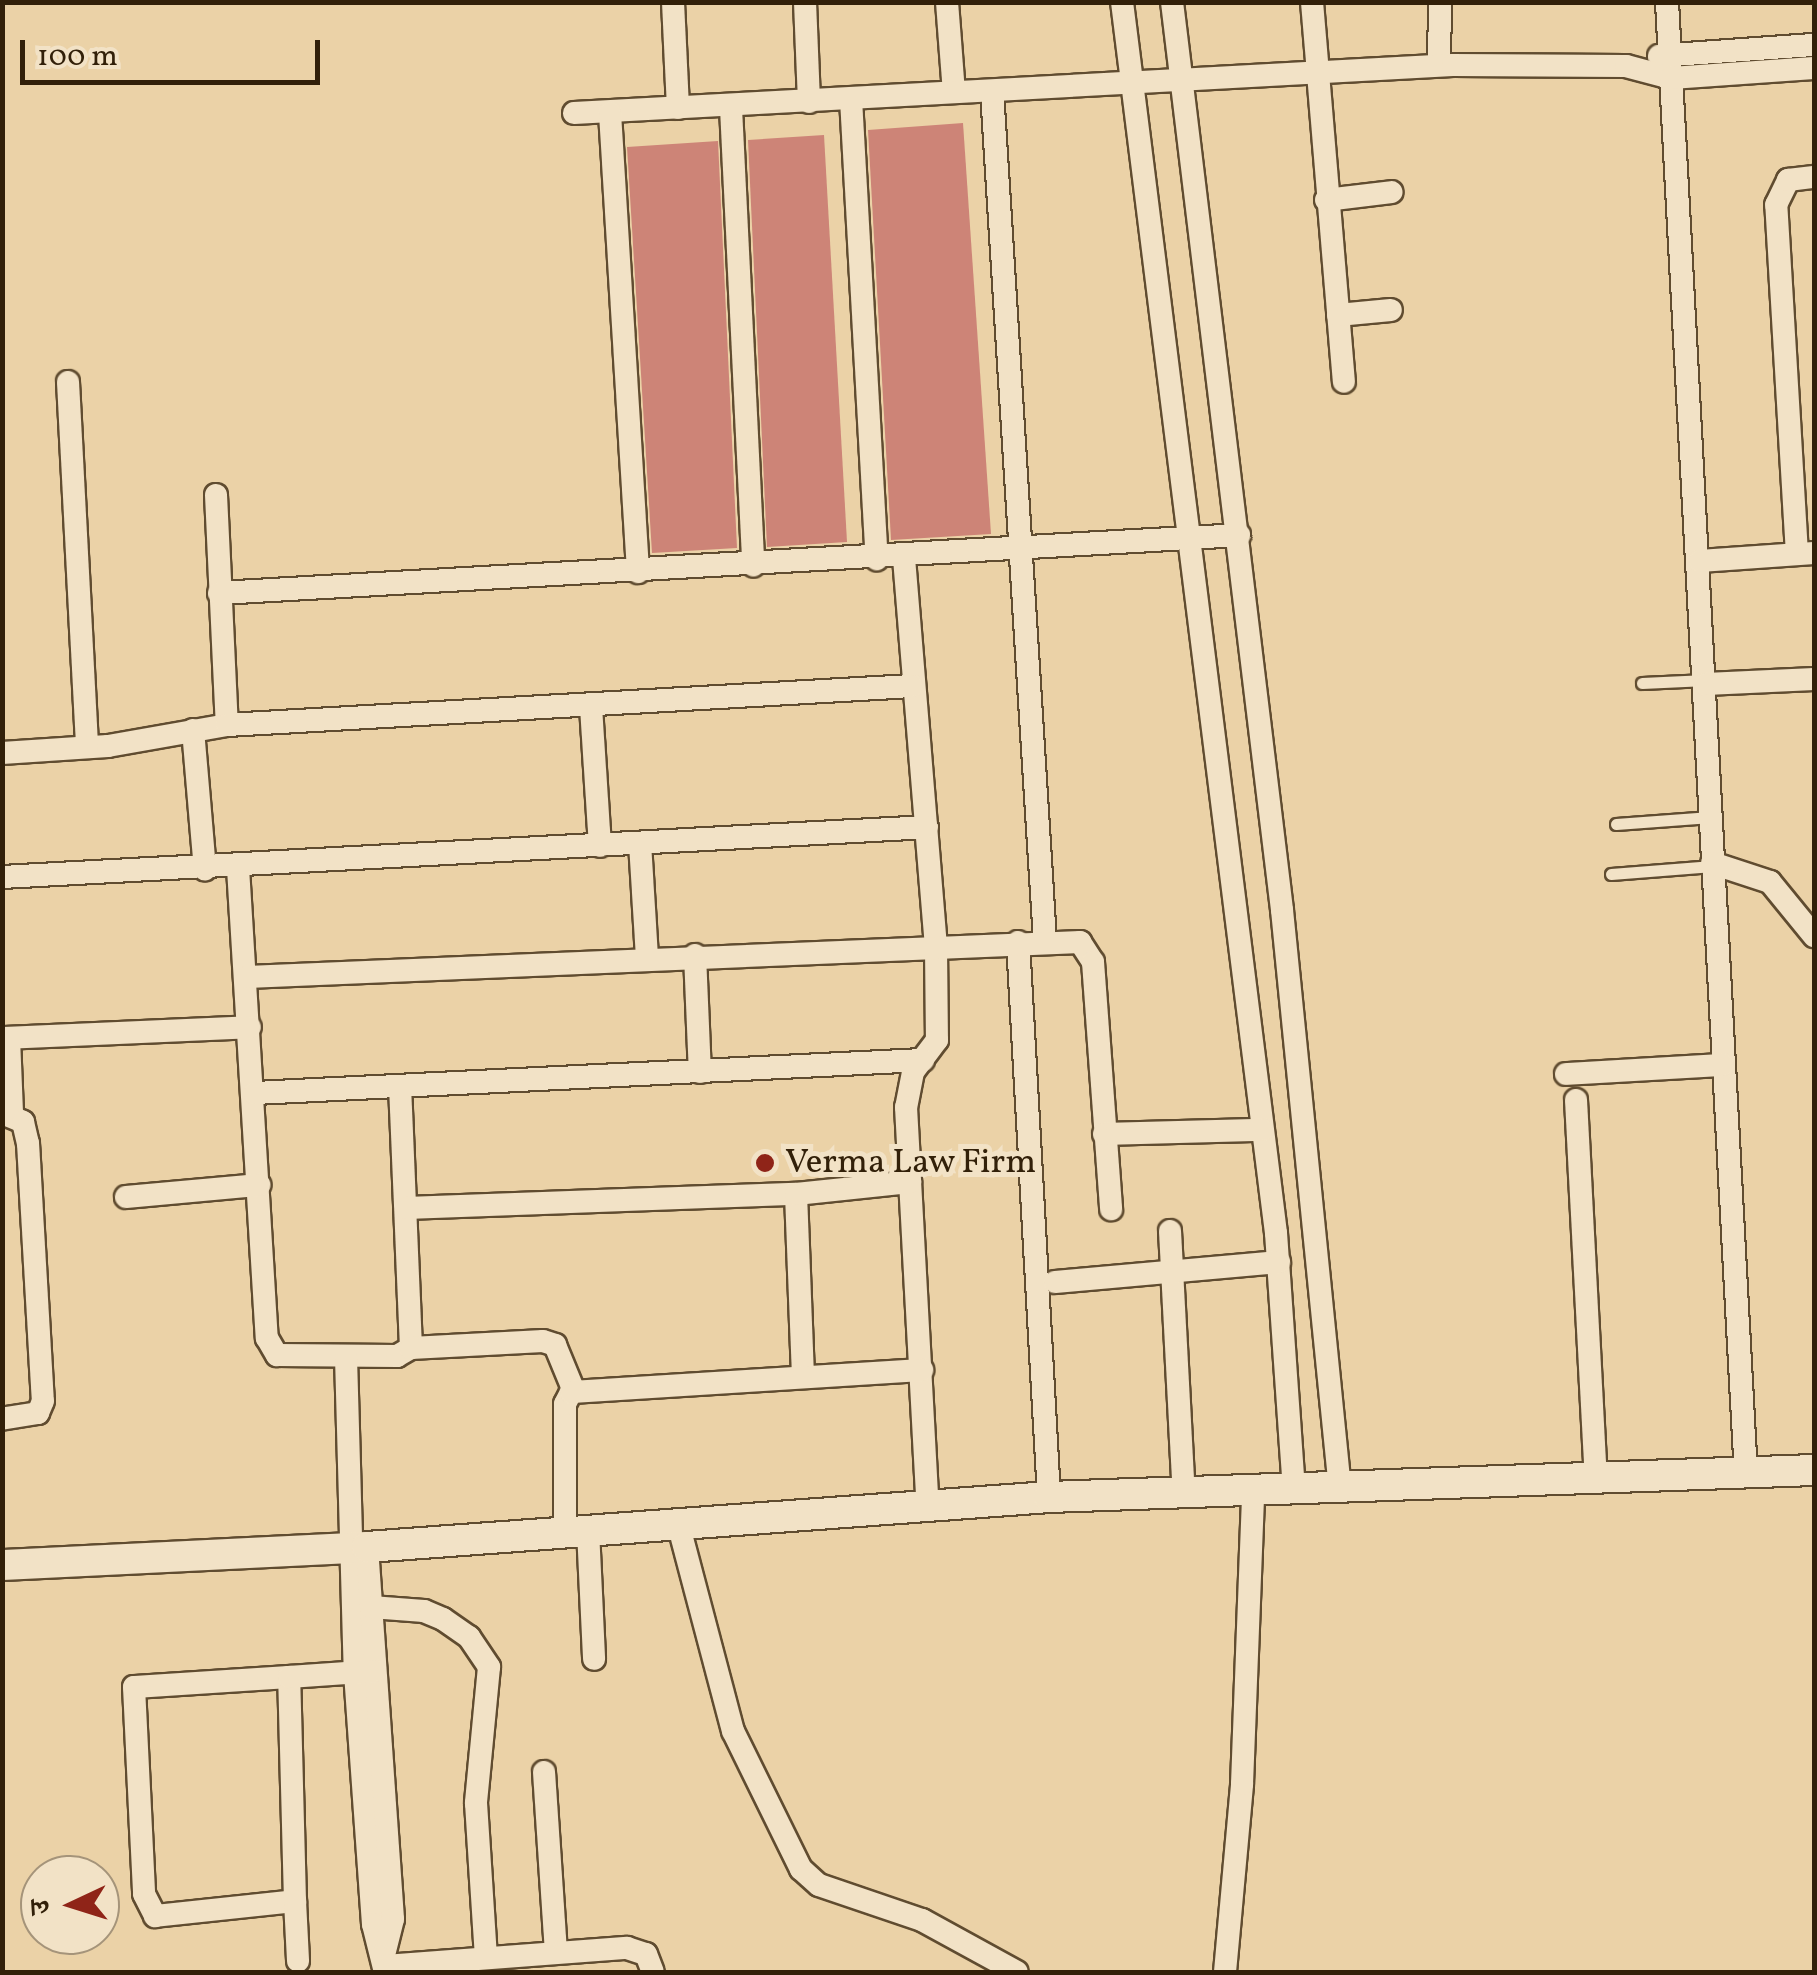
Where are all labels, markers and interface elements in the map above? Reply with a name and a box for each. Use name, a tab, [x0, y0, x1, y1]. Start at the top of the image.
scale bar	[25, 20, 325, 82]
text: 100 m	[37, 36, 118, 78]
place label: Verma Law Firm	[785, 1142, 1037, 1184]
marker: Verma Law Firm	[754, 1152, 776, 1174]
north arrow	[20, 1855, 120, 1955]
text: उ	[22, 1899, 62, 1915]

